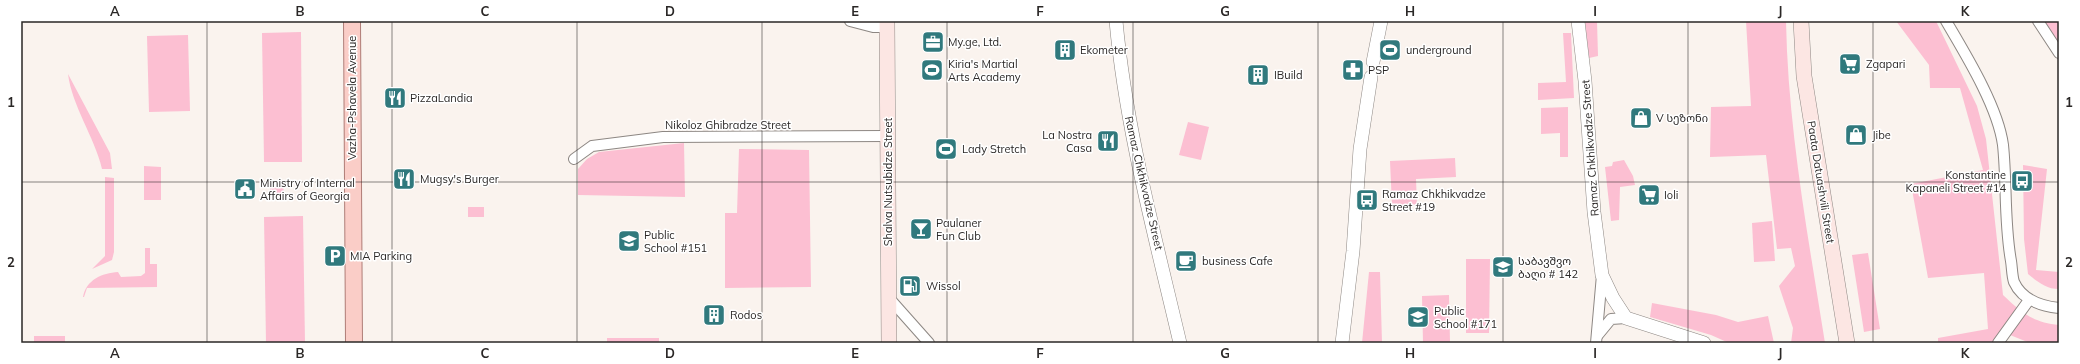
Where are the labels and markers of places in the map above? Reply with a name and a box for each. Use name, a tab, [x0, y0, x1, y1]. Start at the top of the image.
office icon: My.ge, Ltd.	[920, 29, 946, 55]
place label: My.ge, Ltd.	[948, 35, 1002, 49]
building icon: Ekometer	[1052, 37, 1078, 63]
sports icon: underground	[1377, 37, 1403, 63]
place label: Ekometer	[1080, 43, 1128, 57]
place label: underground	[1406, 43, 1472, 57]
supermarket icon: Zgapari	[1837, 51, 1863, 77]
sports icon: Kiria's Martial Arts Academy	[919, 57, 945, 83]
place label: Kiria's Martial Arts Academy	[948, 57, 1021, 84]
pharmacy icon: PSP	[1340, 57, 1366, 83]
place label: Zgapari	[1866, 57, 1905, 71]
building icon: IBuild	[1245, 62, 1271, 88]
place label: PSP	[1368, 63, 1389, 77]
place label: IBuild	[1274, 68, 1303, 82]
restaurant icon: PizzaLandia	[382, 85, 408, 111]
place label: PizzaLandia	[410, 91, 473, 105]
shop icon: V სეზონი	[1628, 105, 1654, 131]
place label: V სეზონი	[1656, 111, 1708, 125]
shop icon: Jibe	[1843, 122, 1869, 148]
place label: La Nostra Casa	[1042, 128, 1092, 155]
restaurant icon: La Nostra Casa	[1095, 128, 1121, 154]
place label: Jibe	[1872, 128, 1891, 142]
sports icon: Lady Stretch	[933, 136, 959, 162]
place label: Lady Stretch	[962, 142, 1026, 156]
restaurant icon: Mugsy's Burger	[391, 166, 417, 192]
place label: Konstantine Kapaneli Street #14	[1906, 168, 2006, 195]
bus stop icon: Konstantine Kapaneli Street #14	[2009, 168, 2035, 194]
place label: Mugsy's Burger	[420, 172, 499, 186]
public building icon: Ministry of Internal Affairs of Georgia	[232, 176, 258, 202]
place label: Ministry of Internal Affairs of Georgia	[260, 176, 355, 203]
supermarket icon: Ioli	[1636, 182, 1662, 208]
bus stop icon: Ramaz Chkhikvadze Street #19	[1354, 187, 1380, 213]
place label: Ramaz Chkhikvadze Street #19	[1382, 187, 1486, 214]
place label: Ioli	[1664, 188, 1678, 202]
bar icon: Paulaner Fun Club	[908, 216, 934, 242]
place label: Paulaner Fun Club	[936, 216, 981, 243]
school or university icon: Public School #151	[616, 228, 642, 254]
place label: Public School #151	[644, 228, 707, 255]
parking icon: MIA Parking	[322, 243, 348, 269]
cafe icon: business Cafe	[1173, 248, 1199, 274]
place label: MIA Parking	[350, 249, 412, 263]
place label: business Cafe	[1202, 254, 1273, 268]
school or university icon: საბავშვო ბაღი # 142	[1490, 254, 1516, 280]
place label: საბავშვო ბაღი # 142	[1518, 254, 1578, 281]
fuel station icon: Wissol	[897, 273, 923, 299]
place label: Wissol	[926, 279, 961, 293]
building icon: Rodos	[701, 302, 727, 328]
school or university icon: Public School #171	[1405, 304, 1431, 330]
place label: Public School #171	[1434, 304, 1497, 331]
place label: Rodos	[730, 308, 762, 322]

